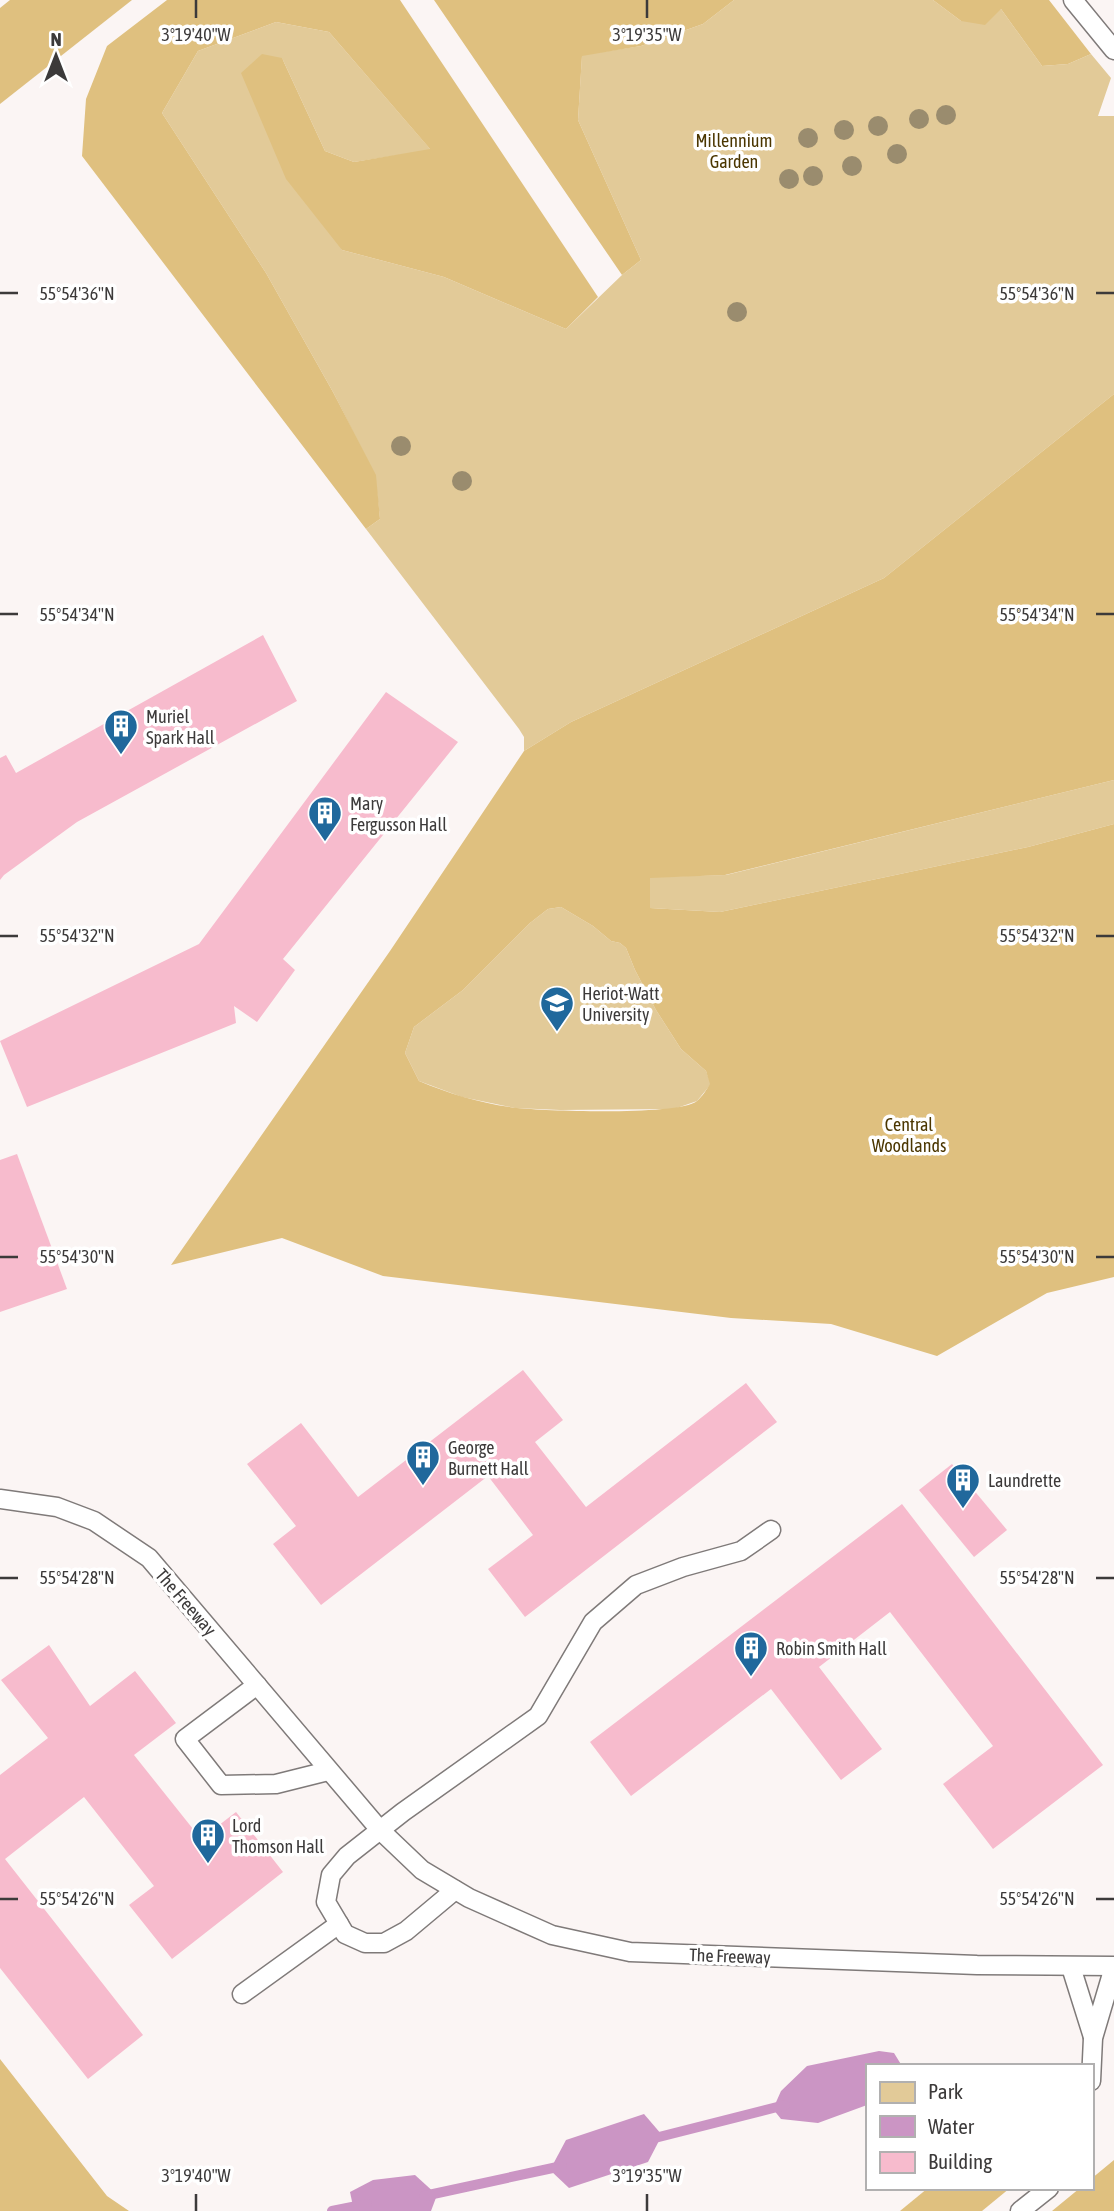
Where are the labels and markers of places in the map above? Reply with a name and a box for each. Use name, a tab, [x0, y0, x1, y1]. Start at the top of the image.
place label: Muriel Spark Hall	[146, 706, 215, 748]
building icon: Muriel Spark Hall	[102, 707, 140, 756]
place label: Mary Fergusson Hall	[350, 793, 447, 835]
building icon: Mary Fergusson Hall	[306, 794, 344, 843]
place label: Heriot-Watt University	[582, 983, 659, 1025]
school or university icon: Heriot-Watt University	[538, 984, 576, 1033]
place label: George Burnett Hall	[448, 1437, 529, 1479]
building icon: George Burnett Hall	[404, 1438, 442, 1487]
building icon: Laundrette	[944, 1461, 982, 1510]
place label: Laundrette	[988, 1470, 1061, 1491]
building icon: Robin Smith Hall	[732, 1629, 770, 1678]
place label: Robin Smith Hall	[776, 1638, 887, 1659]
place label: Lord Thomson Hall	[232, 1815, 324, 1857]
building icon: Lord Thomson Hall	[189, 1816, 227, 1865]

